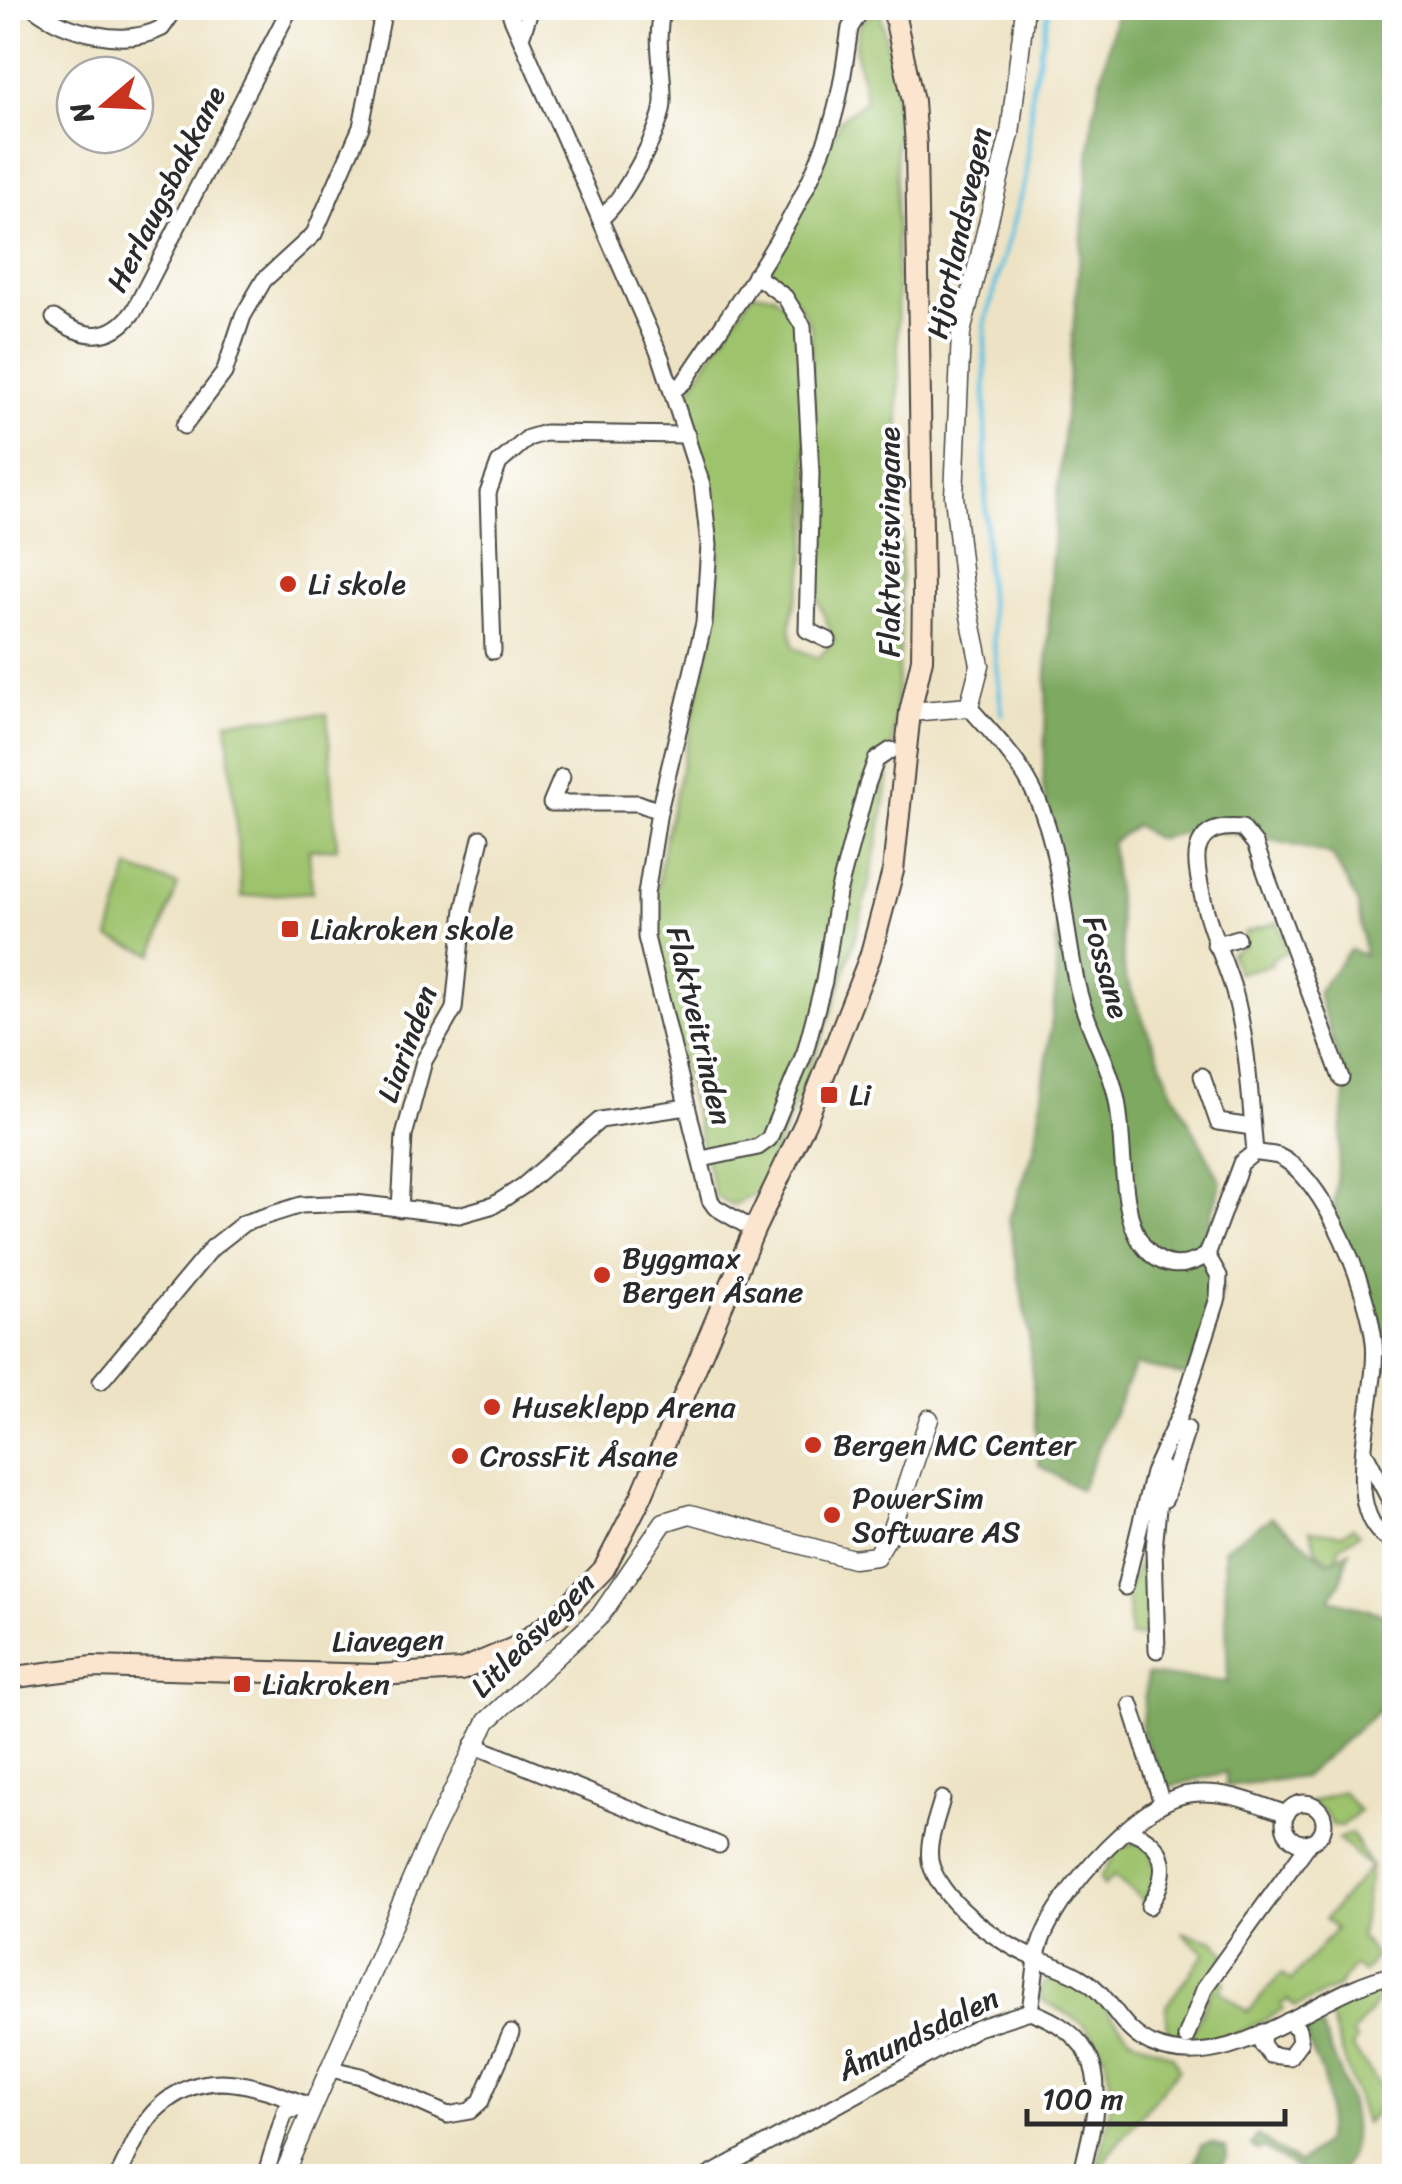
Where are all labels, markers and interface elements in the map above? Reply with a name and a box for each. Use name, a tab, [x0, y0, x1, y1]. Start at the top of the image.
north arrow	[55, 55, 155, 155]
street label: Herlaugsbakkane	[91, 76, 241, 302]
text: N	[55, 95, 108, 131]
street label: Hjortlandsvegen	[910, 122, 1008, 344]
street label: Flaktveitsvingane	[862, 427, 916, 657]
place label: Li skole	[308, 557, 406, 611]
marker: Li skole	[277, 573, 299, 595]
place label: Liakroken skole	[310, 902, 514, 956]
street label: Fossane	[1066, 909, 1146, 1025]
marker: Liakroken skole	[279, 918, 301, 940]
street label: Flaktveitrinden	[650, 921, 748, 1131]
street label: Liarinden	[361, 978, 453, 1110]
place label: Li	[849, 1068, 873, 1122]
marker: Li	[818, 1084, 840, 1106]
place label: Byggmax Bergen Åsane	[622, 1231, 803, 1319]
marker: Byggmax Bergen Åsane	[591, 1264, 613, 1286]
place label: Huseklepp Arena	[512, 1380, 737, 1434]
marker: Huseklepp Arena	[481, 1396, 503, 1418]
place label: Bergen MC Center	[833, 1418, 1077, 1472]
place label: CrossFit Åsane	[480, 1429, 678, 1483]
marker: Bergen MC Center	[802, 1434, 824, 1456]
marker: CrossFit Åsane	[449, 1445, 471, 1467]
place label: PowerSim Software AS	[852, 1471, 1020, 1559]
marker: PowerSim Software AS	[821, 1504, 843, 1526]
street label: Litleåsvegen	[457, 1559, 609, 1711]
street label: Liavegen	[331, 1613, 445, 1669]
place label: Liakroken	[262, 1657, 390, 1711]
marker: Liakroken	[231, 1673, 253, 1695]
street label: Åmundsdalen	[827, 1971, 1008, 2097]
scale bar	[1027, 2064, 1284, 2126]
text: 100 m	[1042, 2072, 1124, 2126]

